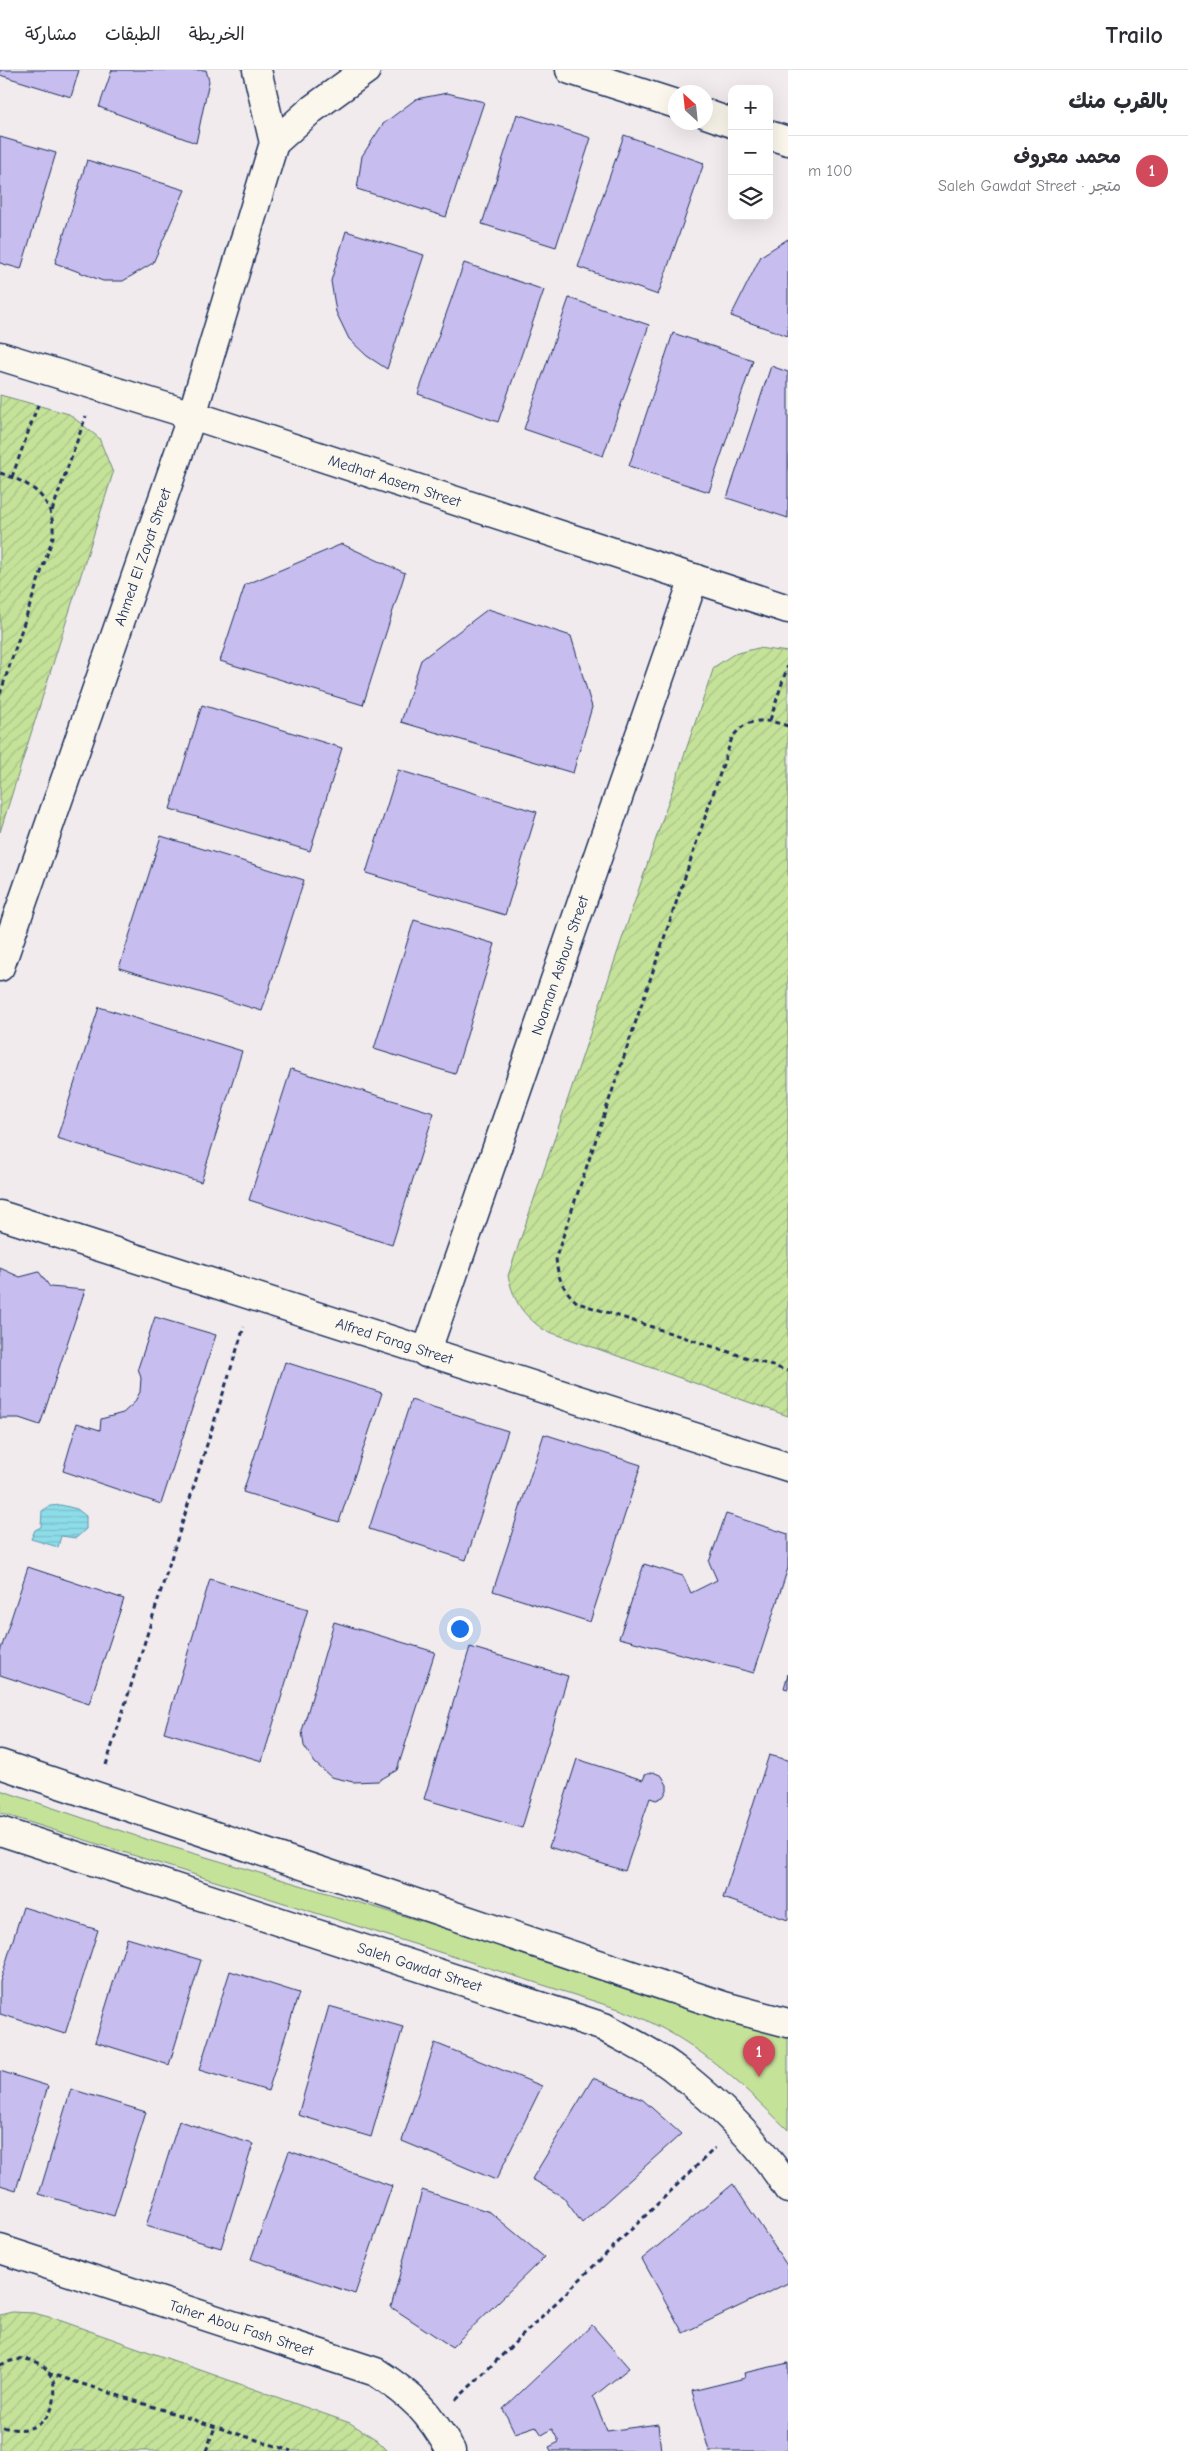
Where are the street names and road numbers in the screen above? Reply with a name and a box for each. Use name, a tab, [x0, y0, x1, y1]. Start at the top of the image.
street label: Medhat Aasem Street	[326, 451, 464, 511]
street label: Ahmed El Zayat Street	[110, 485, 175, 628]
street label: Noaman Ashour Street	[528, 893, 593, 1038]
street label: Alfred Farag Street	[334, 1314, 456, 1368]
street label: Saleh Gawdat Street	[355, 1939, 485, 1996]
street label: Taher Abou Fash Street	[167, 2296, 316, 2360]

